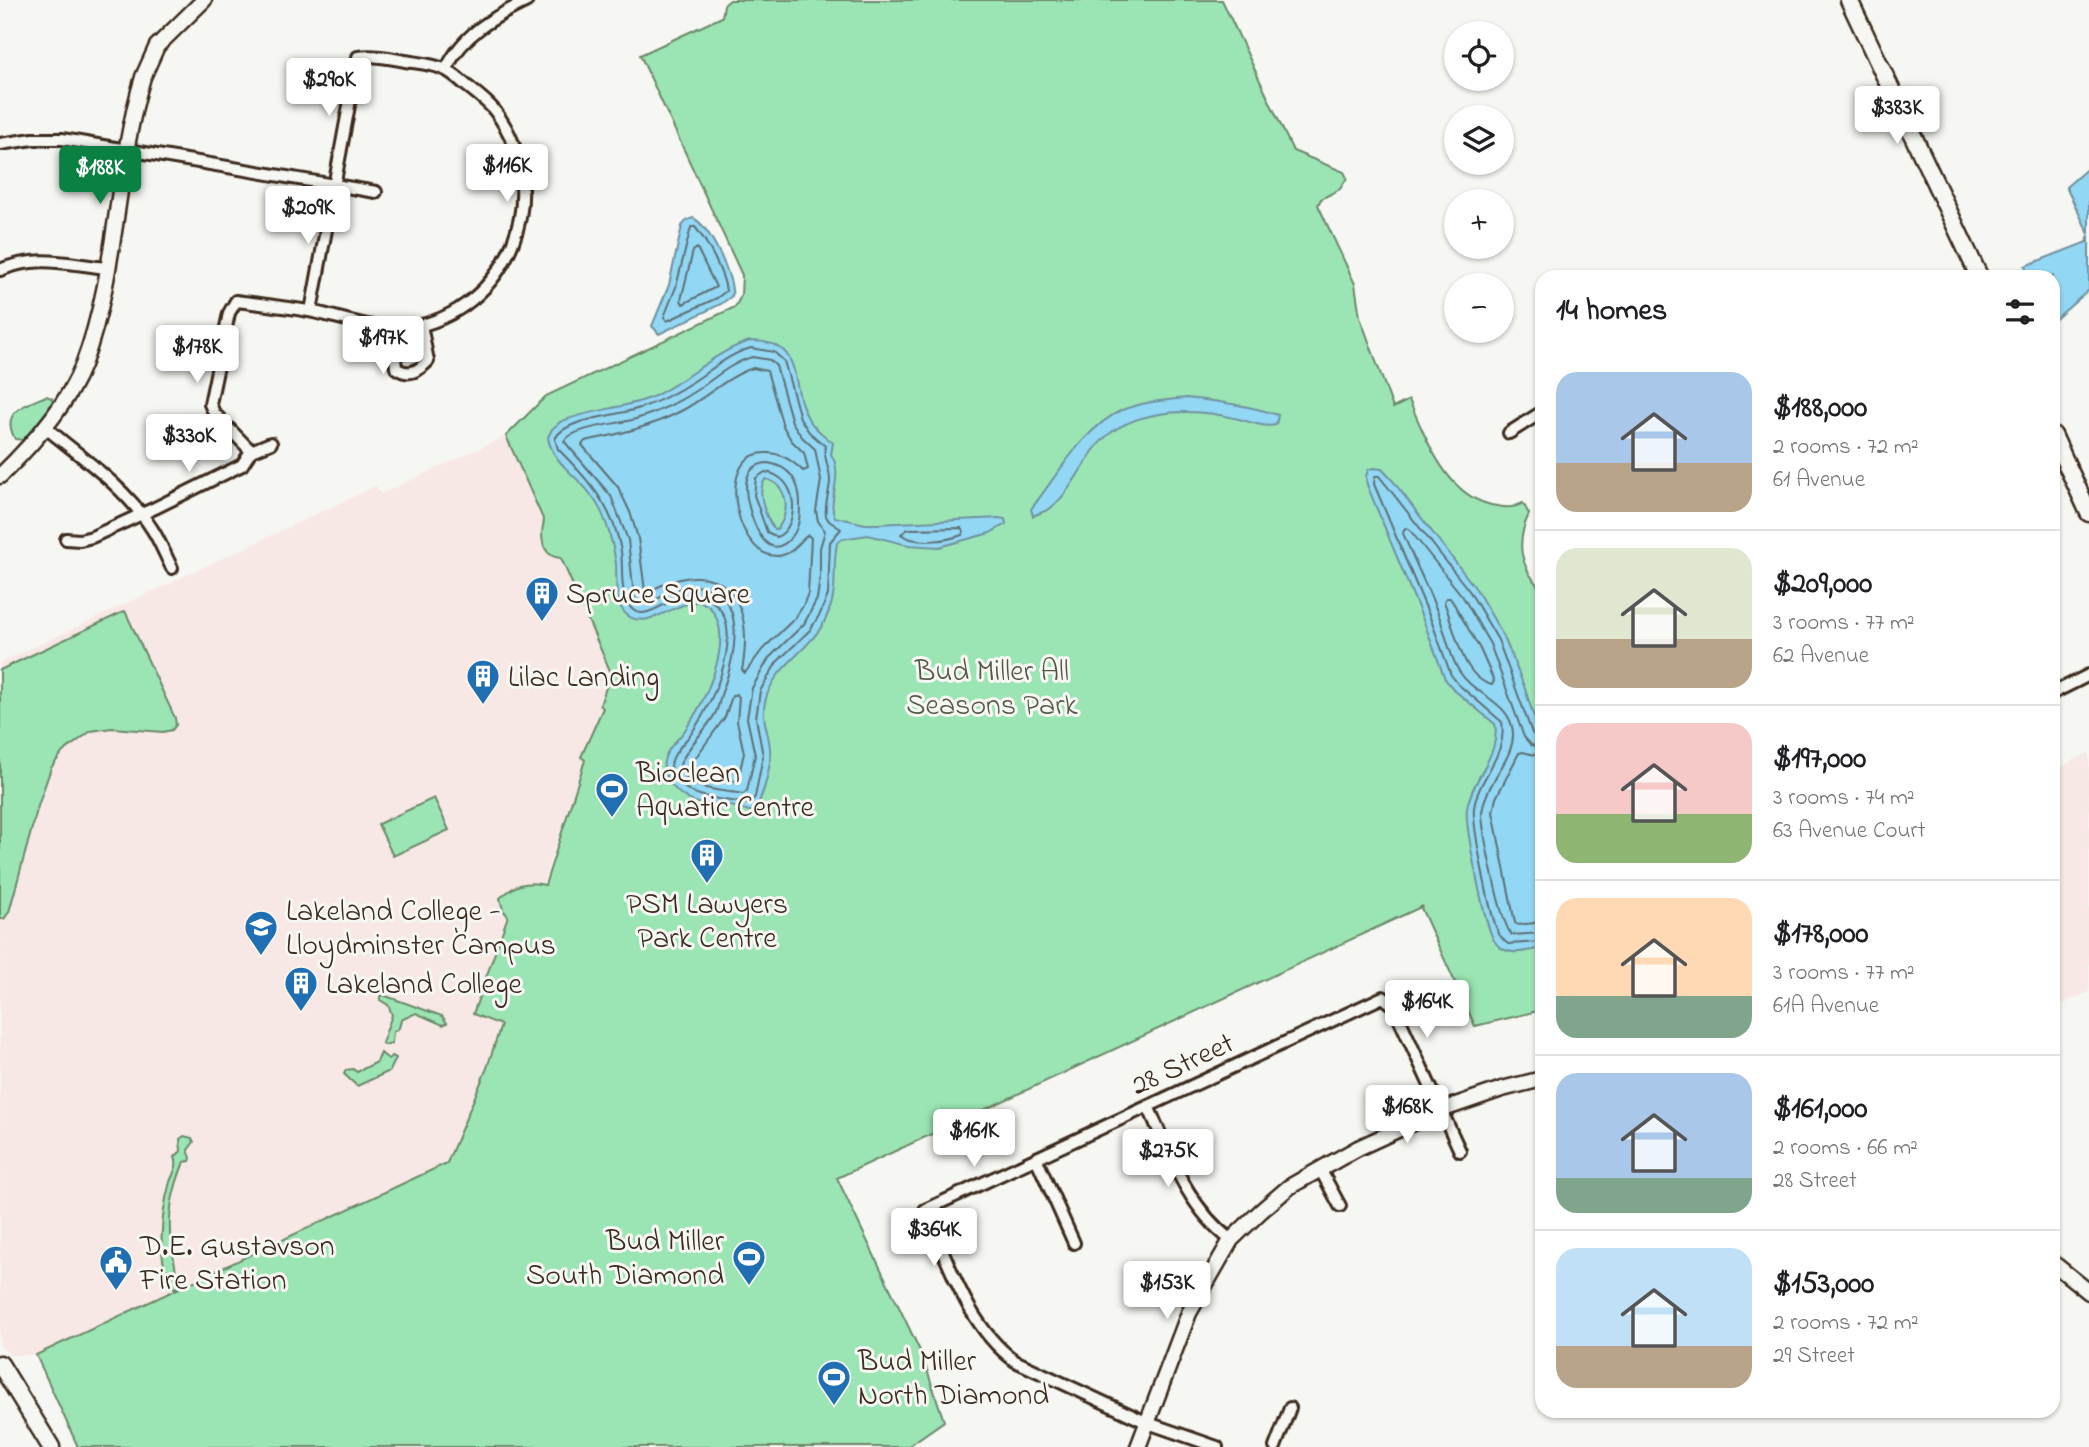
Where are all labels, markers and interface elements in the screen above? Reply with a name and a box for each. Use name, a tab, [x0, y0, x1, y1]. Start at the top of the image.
map controls	[1444, 21, 1514, 343]
button: locate	[1444, 21, 1514, 91]
pin: $290K	[280, 58, 378, 118]
text: $290K	[302, 64, 356, 97]
pin: $383K	[1848, 86, 1946, 146]
text: $383K	[1871, 92, 1923, 125]
button: layers	[1444, 105, 1514, 175]
pin: $116K	[458, 144, 556, 204]
pin: $188K	[51, 146, 149, 206]
text: $116K	[482, 150, 532, 183]
text: $188K	[75, 152, 125, 185]
pin: $209K	[259, 187, 357, 246]
button: +	[1444, 189, 1514, 259]
text: $209K	[281, 192, 335, 225]
button: −	[1444, 273, 1514, 343]
text: 14 homes	[1556, 290, 1667, 334]
icon: filters	[2001, 293, 2039, 331]
pin: $197K	[334, 316, 432, 376]
text: $197K	[359, 322, 407, 355]
pin: $178K	[148, 326, 246, 385]
text: $178K	[172, 331, 222, 364]
text: $188,000	[1773, 387, 1867, 431]
icon: home	[1612, 400, 1696, 484]
pin: $330K	[140, 414, 238, 474]
text: $330K	[162, 420, 216, 453]
text: 2 rooms · 72 m²	[1773, 431, 1919, 464]
text: 61 Avenue	[1773, 464, 1865, 497]
text: $209,000	[1773, 563, 1872, 607]
building icon: Spruce Square	[523, 574, 561, 623]
place label: Spruce Square	[566, 574, 751, 618]
icon: home	[1612, 576, 1696, 660]
text: 3 rooms · 77 m²	[1773, 607, 1915, 640]
text: 62 Avenue	[1773, 640, 1869, 673]
park label: Bud Miller All Seasons Park	[906, 651, 1079, 729]
building icon: Lilac Landing	[464, 657, 502, 706]
place label: Lilac Landing	[508, 657, 659, 701]
text: $197,000	[1773, 738, 1866, 782]
icon: home	[1612, 751, 1696, 835]
place label: Bioclean Aquatic Centre	[635, 753, 815, 831]
sports icon: Bioclean Aquatic Centre	[593, 770, 631, 819]
text: 3 rooms · 74 m²	[1773, 782, 1915, 815]
text: 63 Avenue Court	[1773, 815, 1925, 848]
building icon: PSM Lawyers Park Centre	[688, 836, 726, 885]
place label: PSM Lawyers Park Centre	[626, 884, 788, 962]
place label: Lakeland College - Lloydminster Campus	[286, 891, 556, 969]
school or university icon: Lakeland College - Lloydminster Campus	[242, 908, 280, 957]
text: $178,000	[1773, 913, 1868, 957]
icon: home	[1612, 926, 1696, 1010]
text: 3 rooms · 77 m²	[1773, 957, 1915, 990]
building icon: Lakeland College	[282, 964, 320, 1013]
place label: Lakeland College	[326, 964, 522, 1008]
pin: $164K	[1378, 981, 1476, 1040]
text: $164K	[1401, 986, 1453, 1019]
text: 61A Avenue	[1773, 990, 1879, 1023]
street label: 28 Street	[1124, 1023, 1242, 1109]
pin: $168K	[1358, 1086, 1456, 1145]
text: $161,000	[1773, 1088, 1867, 1132]
text: $168K	[1381, 1091, 1433, 1124]
icon: home	[1612, 1101, 1696, 1185]
pin: $161K	[925, 1110, 1023, 1169]
text: $161K	[949, 1115, 999, 1148]
pin: $275K	[1119, 1130, 1217, 1189]
text: 2 rooms · 66 m²	[1773, 1132, 1918, 1165]
text: $275K	[1138, 1135, 1198, 1168]
text: 28 Street	[1773, 1165, 1857, 1198]
pin: $364K	[885, 1208, 983, 1268]
text: $364K	[907, 1214, 961, 1247]
place label: Bud Miller South Diamond	[526, 1221, 725, 1299]
place label: D.E. Gustavson Fire Station	[139, 1226, 335, 1304]
sports icon: Bud Miller South Diamond	[730, 1238, 768, 1287]
public building icon: D.E. Gustavson Fire Station	[97, 1243, 135, 1292]
pin: $153K	[1118, 1262, 1216, 1321]
text: $153,000	[1773, 1263, 1874, 1307]
text: $153K	[1139, 1267, 1195, 1300]
icon: home	[1612, 1276, 1696, 1360]
text: 2 rooms · 72 m²	[1773, 1307, 1919, 1340]
text: 29 Street	[1773, 1340, 1855, 1373]
place label: Bud Miller North Diamond	[857, 1341, 1049, 1419]
sports icon: Bud Miller North Diamond	[815, 1358, 853, 1407]

